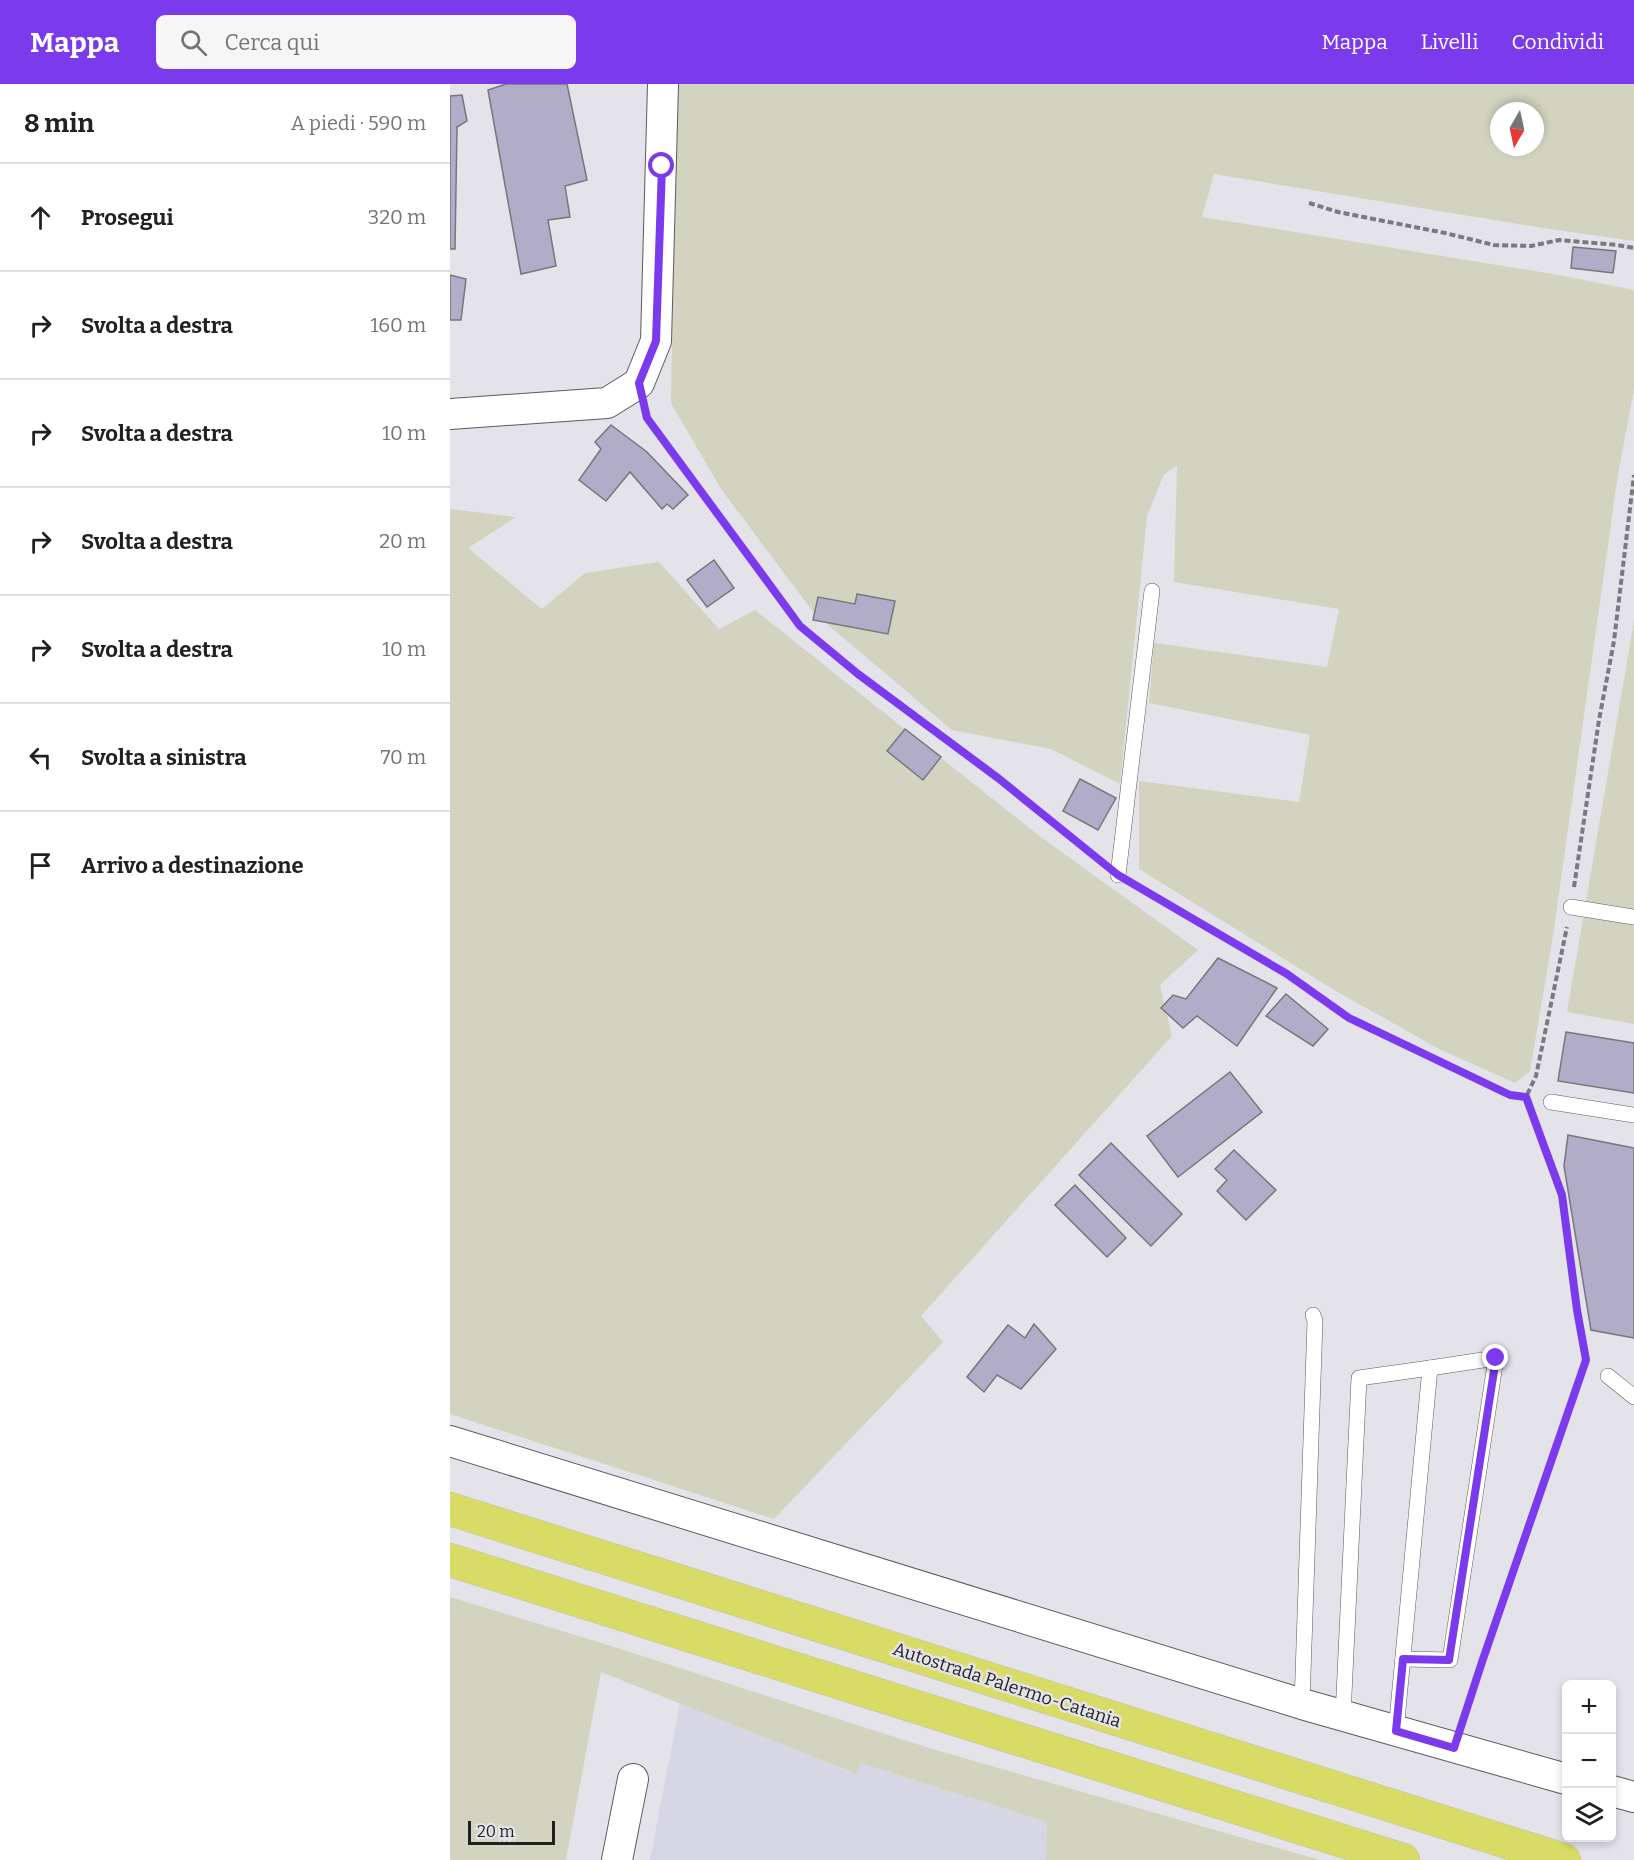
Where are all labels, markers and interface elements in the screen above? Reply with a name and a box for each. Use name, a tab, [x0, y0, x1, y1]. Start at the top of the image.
search box	[156, 15, 576, 69]
text: Mappa	[30, 26, 120, 59]
icon: search	[177, 26, 210, 59]
text: Cerca qui	[225, 29, 320, 56]
text: Mappa	[1321, 29, 1388, 55]
text: Livelli	[1421, 29, 1478, 55]
text: Condividi	[1511, 29, 1604, 55]
north arrow	[1490, 102, 1544, 156]
text: 8 min	[24, 108, 94, 139]
text: A piedi · 590 m	[291, 111, 426, 135]
route start	[648, 152, 674, 178]
icon: ahead	[24, 201, 57, 234]
text: Prosegui	[81, 204, 173, 231]
text: 320 m	[368, 205, 426, 229]
icon: right	[24, 309, 57, 342]
text: Svolta a destra	[81, 312, 233, 339]
text: 160 m	[370, 313, 426, 337]
icon: right	[24, 417, 57, 450]
text: Svolta a destra	[81, 420, 233, 447]
text: 10 m	[382, 421, 426, 445]
icon: right	[24, 525, 57, 558]
text: Svolta a destra	[81, 528, 233, 555]
text: 20 m	[379, 529, 426, 553]
icon: right	[24, 633, 57, 666]
text: Svolta a destra	[81, 636, 233, 663]
text: 10 m	[382, 637, 426, 661]
icon: left	[24, 741, 57, 774]
text: Svolta a sinistra	[81, 744, 247, 771]
text: 70 m	[380, 745, 426, 769]
icon: arrive	[24, 849, 57, 882]
text: Arrivo a destinazione	[81, 852, 304, 879]
route end	[1482, 1344, 1508, 1370]
street label: Autostrada Palermo-Catania	[890, 1638, 1124, 1732]
map controls	[1562, 1680, 1616, 1842]
button: +	[1562, 1680, 1616, 1734]
button: −	[1562, 1734, 1616, 1788]
button: layers	[1562, 1788, 1616, 1842]
scale bar	[468, 1818, 555, 1846]
text: 20 m	[477, 1822, 514, 1841]

